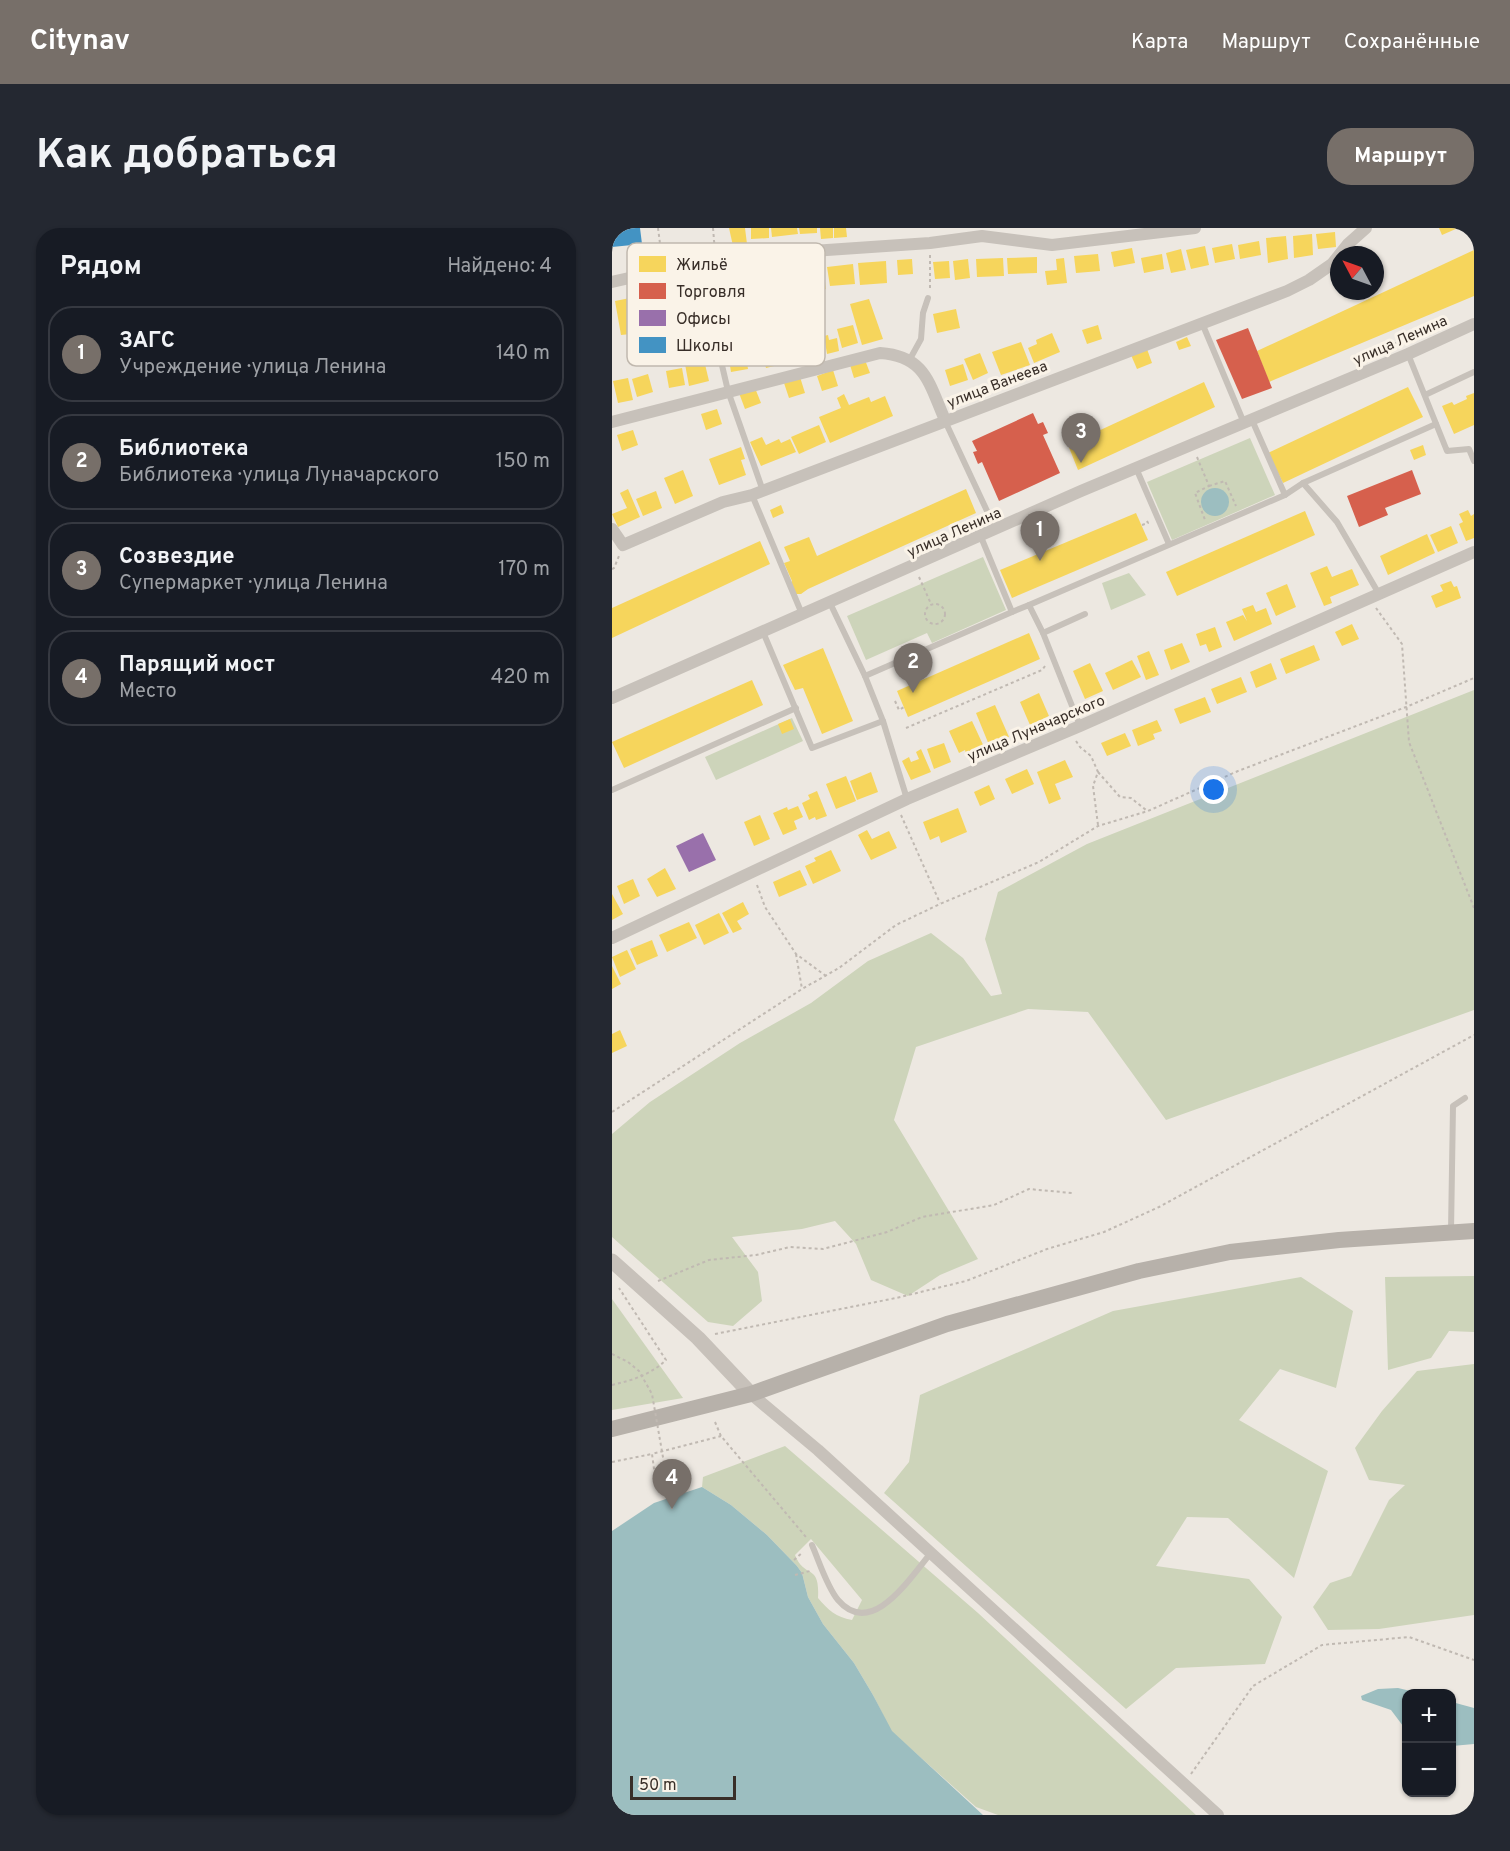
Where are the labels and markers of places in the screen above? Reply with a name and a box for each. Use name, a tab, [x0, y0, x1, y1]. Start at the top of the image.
pin: 3	[1062, 414, 1100, 463]
pin: 1	[1020, 512, 1060, 561]
pin: 2	[894, 644, 932, 693]
pin: 4	[652, 1460, 692, 1509]

